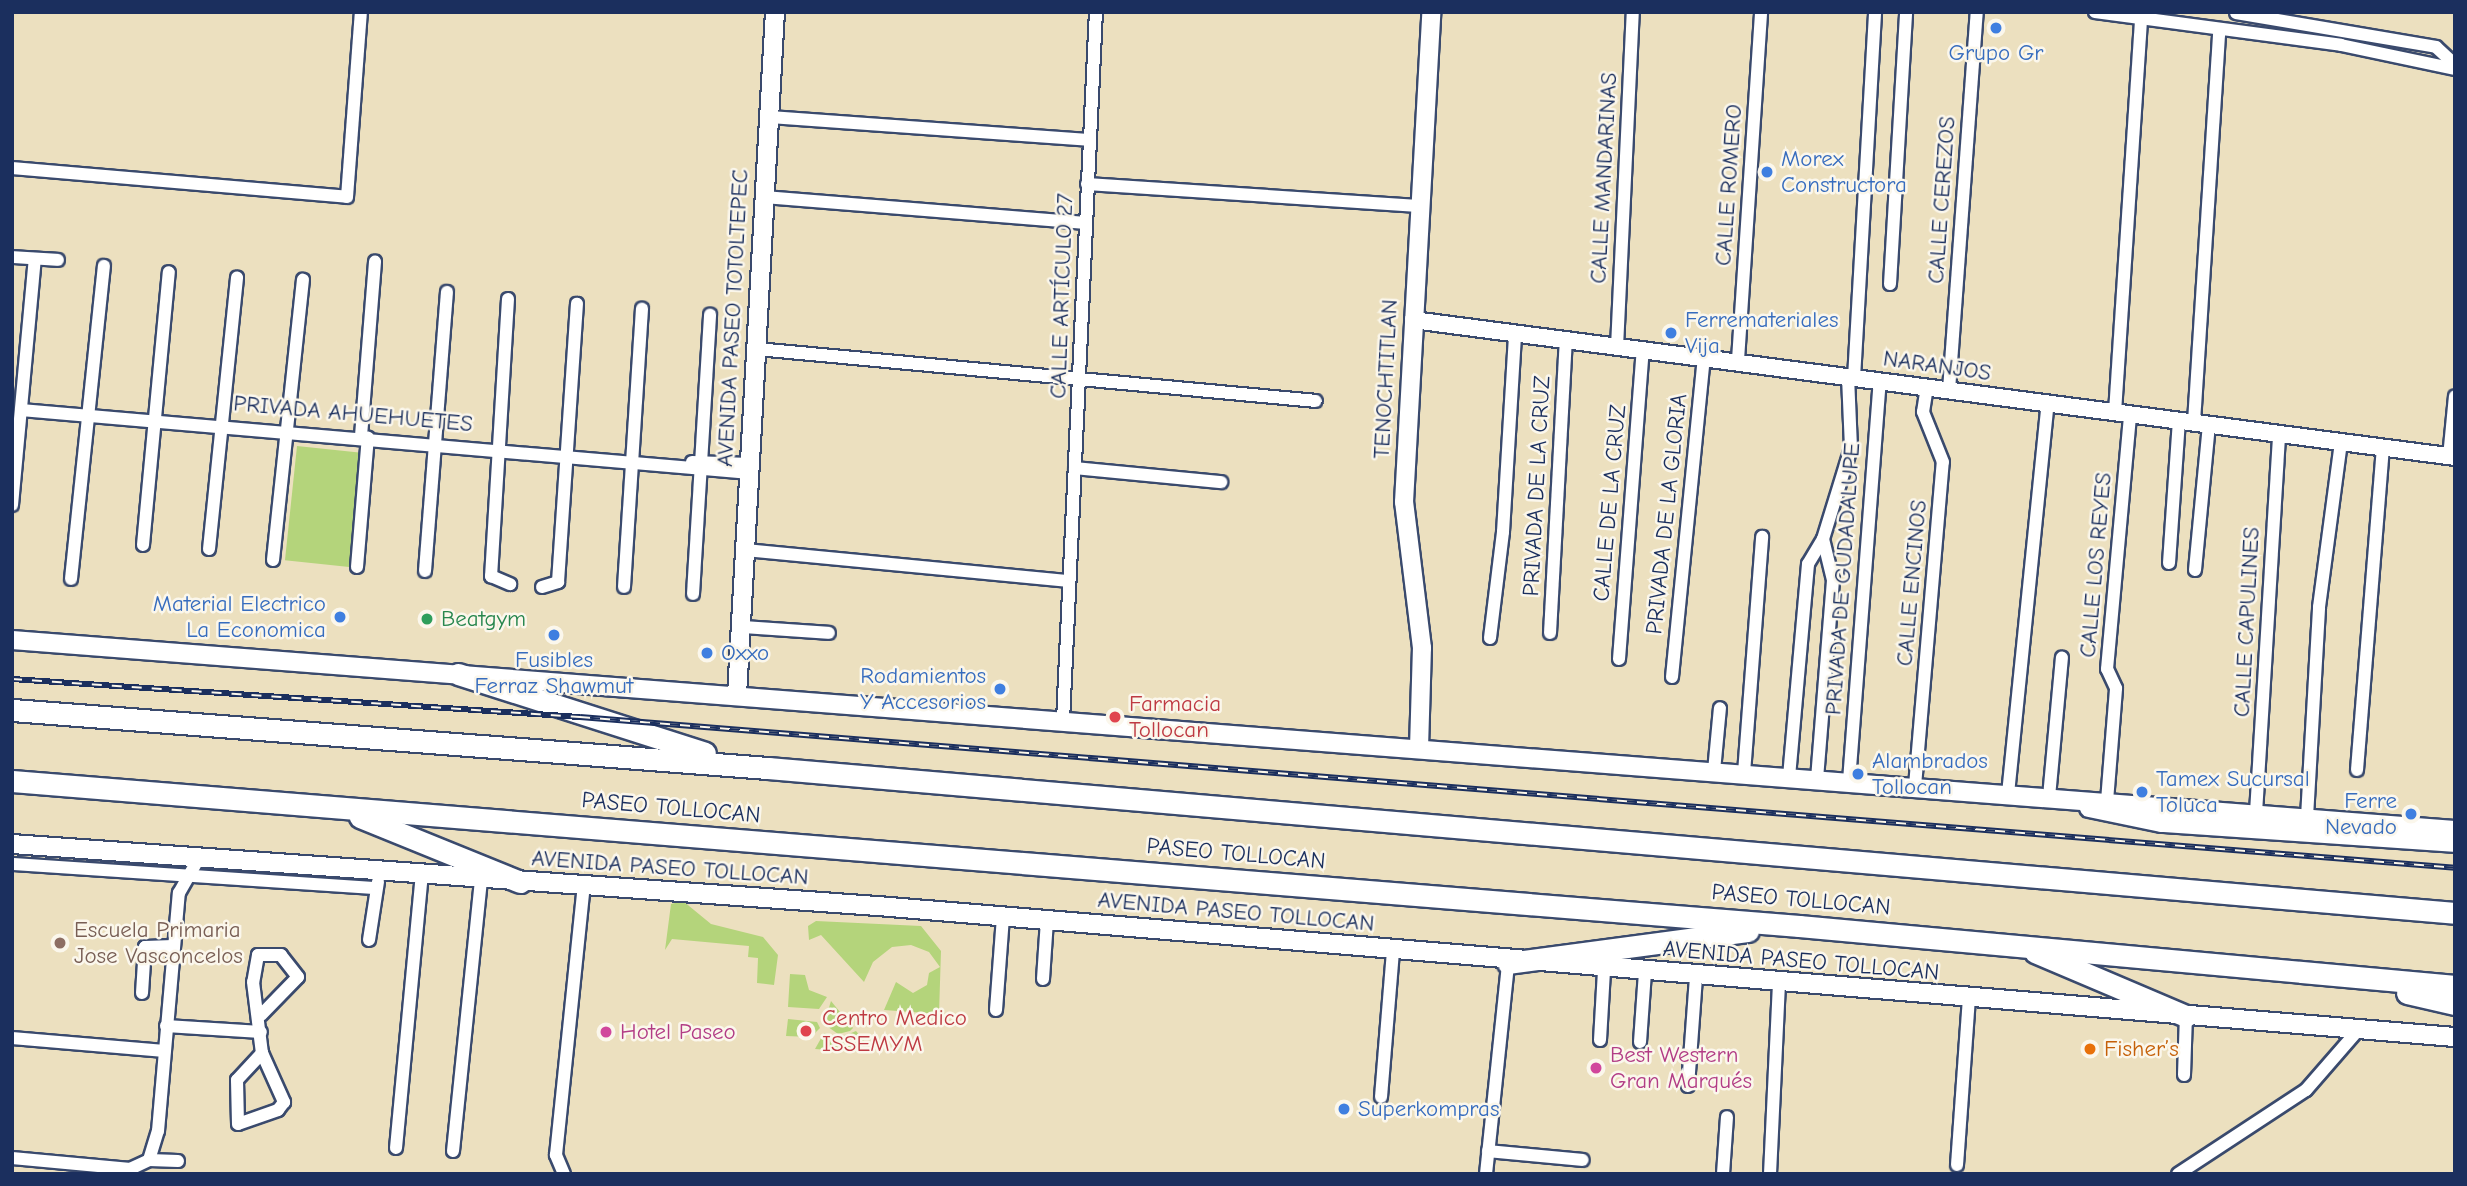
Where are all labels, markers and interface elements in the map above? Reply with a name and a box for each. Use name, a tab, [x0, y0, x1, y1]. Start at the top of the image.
marker: Grupo Gr	[1988, 20, 2004, 36]
place label: Grupo Gr	[1948, 39, 2044, 67]
street label: CALLE MANDARINAS	[1585, 72, 1623, 284]
street label: CALLE ROMERO	[1710, 103, 1748, 267]
street label: CALLE CEREZOS	[1922, 115, 1962, 285]
place label: Morex Constructora	[1781, 145, 1907, 199]
marker: Morex Constructora	[1759, 164, 1775, 180]
street label: AVENIDA PASEO TOTOLTEPEC	[711, 168, 755, 468]
street label: CALLE ARTÍCULO 27	[1045, 193, 1079, 399]
street label: TENOCHTITLAN	[1368, 299, 1404, 459]
place label: Ferremateriales Vija	[1685, 306, 1839, 360]
marker: Ferremateriales Vija	[1663, 325, 1679, 341]
street label: NARANJOS	[1881, 345, 1993, 387]
street label: PRIVADA DE LA CRUZ	[1517, 375, 1557, 597]
street label: PRIVADA AHUEHUETES	[232, 390, 474, 438]
street label: PRIVADA DE LA GLORIA	[1641, 392, 1693, 636]
street label: CALLE DE LA CRUZ	[1588, 403, 1632, 603]
street label: PRIVADA DE GUDADALUPE	[1820, 442, 1866, 716]
street label: CALLE LOS REYES	[2074, 471, 2118, 659]
street label: CALLE ENCINOS	[1891, 499, 1933, 667]
street label: CALLE CAPULINES	[2228, 526, 2266, 718]
place label: Material Electrico La Economica	[153, 590, 326, 644]
place label: Beatgym	[441, 605, 526, 633]
marker: Material Electrico La Economica	[332, 609, 348, 625]
marker: Beatgym	[419, 611, 435, 627]
marker: Fusibles Ferraz Shawmut	[546, 627, 562, 643]
place label: Oxxo	[721, 639, 769, 667]
marker: Oxxo	[699, 645, 715, 661]
place label: Fusibles Ferraz Shawmut	[475, 646, 633, 700]
place label: Rodamientos Y Accesorios	[860, 662, 986, 716]
marker: Rodamientos Y Accesorios	[992, 681, 1008, 697]
place label: Farmacia Tollocan	[1129, 690, 1221, 744]
marker: Farmacia Tollocan	[1107, 709, 1123, 725]
place label: Alambrados Tollocan	[1872, 747, 1988, 801]
place label: Tamex Sucursal Toluca	[2156, 765, 2310, 819]
marker: Alambrados Tollocan	[1850, 766, 1866, 782]
marker: Tamex Sucursal Toluca	[2134, 784, 2150, 800]
street label: PASEO TOLLOCAN	[580, 786, 762, 830]
place label: Ferre Nevado	[2325, 787, 2397, 841]
marker: Ferre Nevado	[2403, 806, 2419, 822]
street label: PASEO TOLLOCAN	[1145, 832, 1327, 876]
street label: AVENIDA PASEO TOLLOCAN	[531, 845, 809, 891]
street label: PASEO TOLLOCAN	[1710, 878, 1892, 922]
street label: AVENIDA PASEO TOLLOCAN	[1097, 886, 1375, 938]
place label: Escuela Primaria Jose Vasconcelos	[74, 916, 243, 970]
marker: Escuela Primaria Jose Vasconcelos	[52, 935, 68, 951]
street label: AVENIDA PASEO TOLLOCAN	[1662, 935, 1940, 987]
place label: Centro Medico ISSEMYM	[822, 1004, 967, 1058]
place label: Hotel Paseo	[620, 1018, 736, 1046]
marker: Centro Medico ISSEMYM	[796, 1021, 816, 1041]
marker: Hotel Paseo	[598, 1024, 614, 1040]
place label: Fisher’s	[2104, 1035, 2179, 1063]
place label: Best Western Gran Marqués	[1610, 1041, 1752, 1095]
marker: Fisher’s	[2082, 1041, 2098, 1057]
marker: Best Western Gran Marqués	[1588, 1060, 1604, 1076]
place label: Superkompras	[1358, 1095, 1499, 1123]
marker: Superkompras	[1336, 1101, 1352, 1117]

